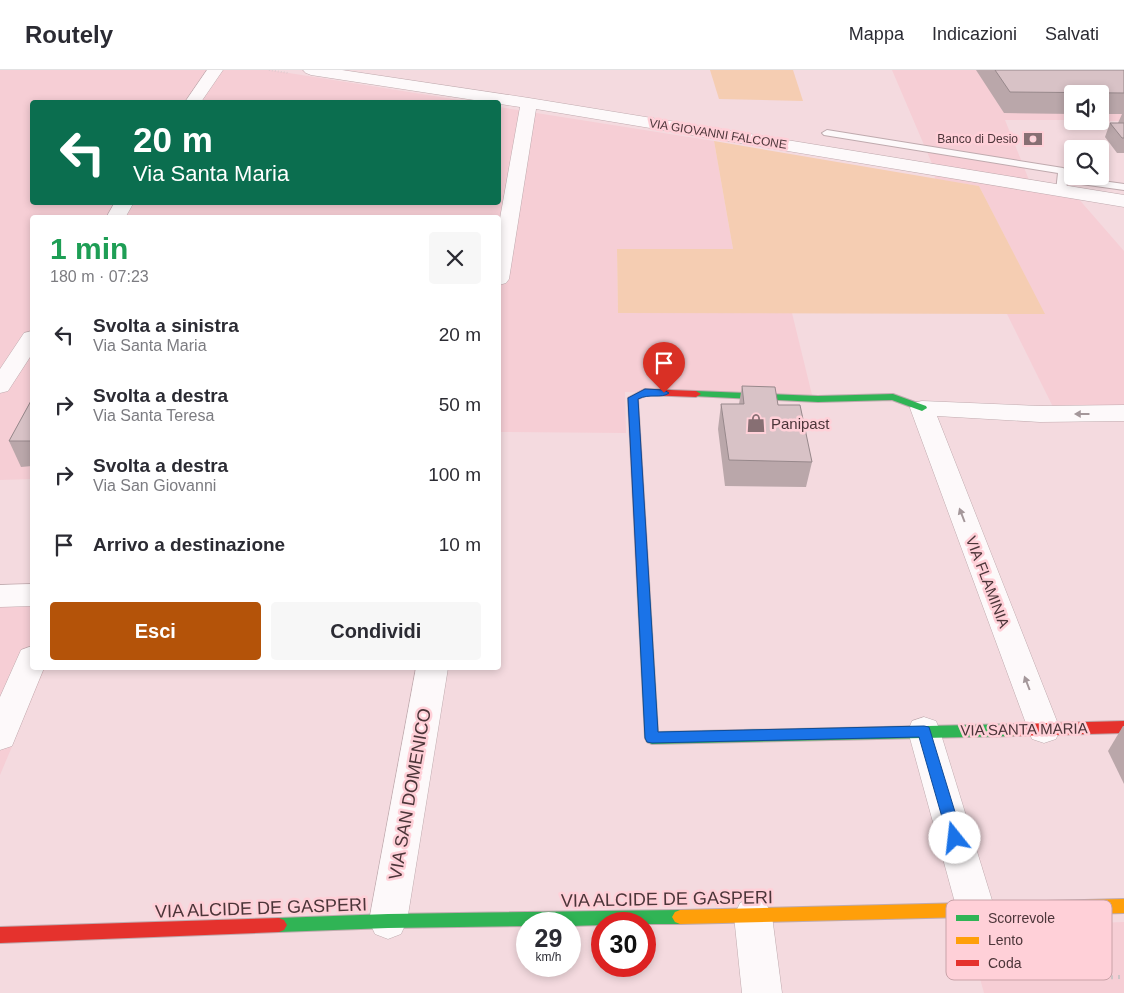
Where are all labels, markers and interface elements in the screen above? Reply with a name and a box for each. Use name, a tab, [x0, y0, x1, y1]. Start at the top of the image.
text: Routely	[25, 21, 113, 48]
text: Mappa	[849, 24, 904, 44]
text: Indicazioni	[932, 24, 1017, 44]
text: Salvati	[1045, 24, 1099, 44]
map controls	[1064, 85, 1109, 185]
button: sound	[1064, 85, 1109, 130]
street label: VIA GIOVANNI FALCONE	[648, 116, 788, 152]
icon: left	[50, 120, 115, 185]
text: 20 m	[133, 120, 213, 159]
bank icon: Banco di Desio	[1022, 128, 1044, 150]
place label: Banco di Desio	[937, 132, 1018, 146]
button: search	[1064, 140, 1109, 185]
text: Via Santa Maria	[133, 161, 289, 186]
text: 1 min	[50, 232, 128, 265]
button: close	[429, 232, 481, 284]
text: 180 m · 07:23	[50, 268, 149, 285]
text: Svolta a sinistra	[93, 315, 239, 336]
icon: left	[50, 321, 78, 349]
text: 20 m	[439, 324, 481, 345]
text: Via Santa Maria	[93, 337, 207, 354]
pin	[643, 342, 685, 393]
icon: arrive	[650, 349, 678, 377]
text: Svolta a destra	[93, 385, 228, 406]
icon: right	[50, 391, 78, 419]
text: 50 m	[439, 394, 481, 415]
text: Via Santa Teresa	[93, 407, 214, 424]
one-way arrow	[1074, 410, 1090, 418]
shop icon: Panipast	[745, 412, 767, 434]
place label: Panipast	[771, 415, 830, 432]
text: Svolta a destra	[93, 455, 228, 476]
icon: right	[50, 461, 78, 489]
text: 100 m	[428, 464, 481, 485]
text: Via San Giovanni	[93, 477, 216, 494]
one-way arrow	[958, 508, 966, 522]
icon: arrive	[50, 531, 78, 559]
text: Arrivo a destinazione	[93, 534, 285, 555]
text: 10 m	[439, 534, 481, 555]
street label: VIA FLAMINIA	[963, 534, 1013, 630]
button: Esci	[50, 602, 261, 660]
button: Condividi	[271, 602, 481, 660]
one-way arrow	[1023, 675, 1031, 690]
street label: VIA SAN DOMENICO	[385, 707, 435, 881]
street label: VIA SANTA MARIA	[960, 719, 1088, 739]
position arrow	[928, 811, 980, 863]
street label: VIA ALCIDE DE GASPERI	[561, 887, 773, 911]
street label: VIA ALCIDE DE GASPERI	[155, 894, 367, 922]
legend	[946, 900, 1112, 980]
text: Scorrevole	[988, 910, 1055, 926]
speed limit sign: 30	[591, 912, 656, 977]
text: 29	[535, 924, 562, 952]
text: Lento	[988, 932, 1023, 948]
text: km/h	[535, 950, 562, 964]
text: Coda	[988, 955, 1022, 971]

